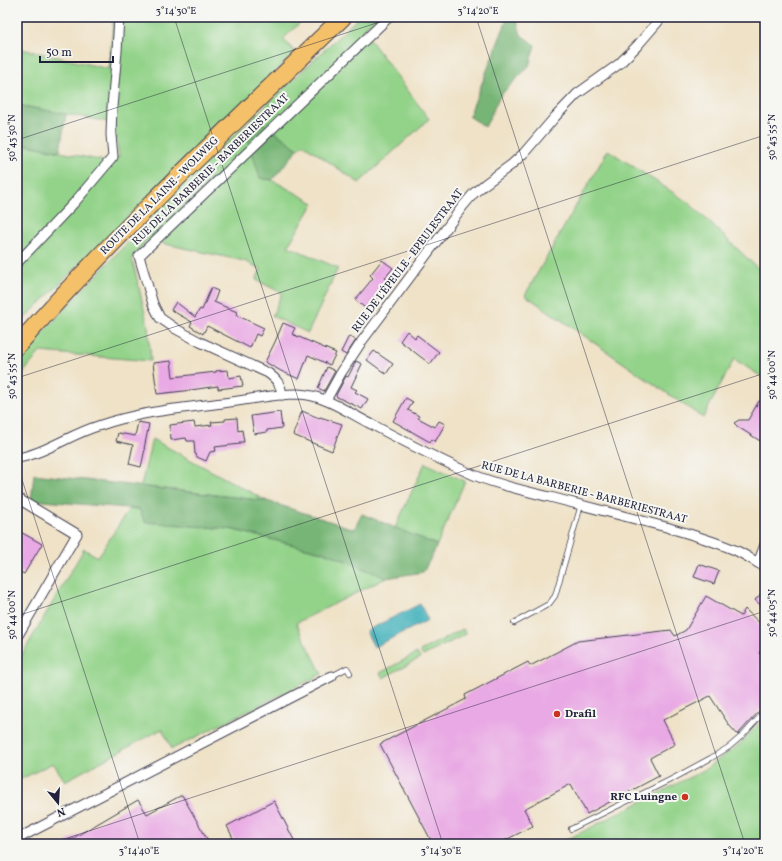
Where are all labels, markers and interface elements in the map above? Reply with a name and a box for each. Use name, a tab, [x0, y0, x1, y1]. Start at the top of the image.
text: 3°14'30"E	[156, 4, 196, 18]
text: 3°14'20"E	[458, 4, 498, 18]
scale bar	[40, 38, 113, 64]
text: 50 m	[46, 45, 72, 61]
street label: RUE DE LA BARBERIE - BARBERIESTRAAT	[129, 90, 293, 249]
text: 50°43'55"N	[765, 113, 779, 160]
text: 50°43'50"N	[5, 114, 19, 162]
street label: ROUTE DE LA LAINE - WOLWEG	[97, 133, 223, 259]
street label: RUE DE L'ÉPEULE - EPEULESTRAAT	[349, 186, 467, 336]
text: 50°44'00"N	[765, 350, 779, 400]
text: 50°43'55"N	[5, 352, 19, 399]
street label: RUE DE LA BARBERIE - BARBERIESTRAAT	[480, 458, 689, 528]
text: 50°44'05"N	[765, 588, 779, 637]
text: 50°44'00"N	[5, 590, 19, 640]
place label: Drafil	[565, 707, 596, 722]
marker: Drafil	[552, 709, 562, 719]
north arrow	[38, 783, 78, 823]
place label: RFC Luingne	[610, 790, 677, 805]
marker: RFC Luingne	[680, 792, 690, 802]
text: N	[55, 803, 67, 819]
text: 3°14'40"E	[119, 844, 159, 858]
text: 3°14'30"E	[421, 844, 461, 858]
text: 3°14'20"E	[723, 844, 763, 858]

